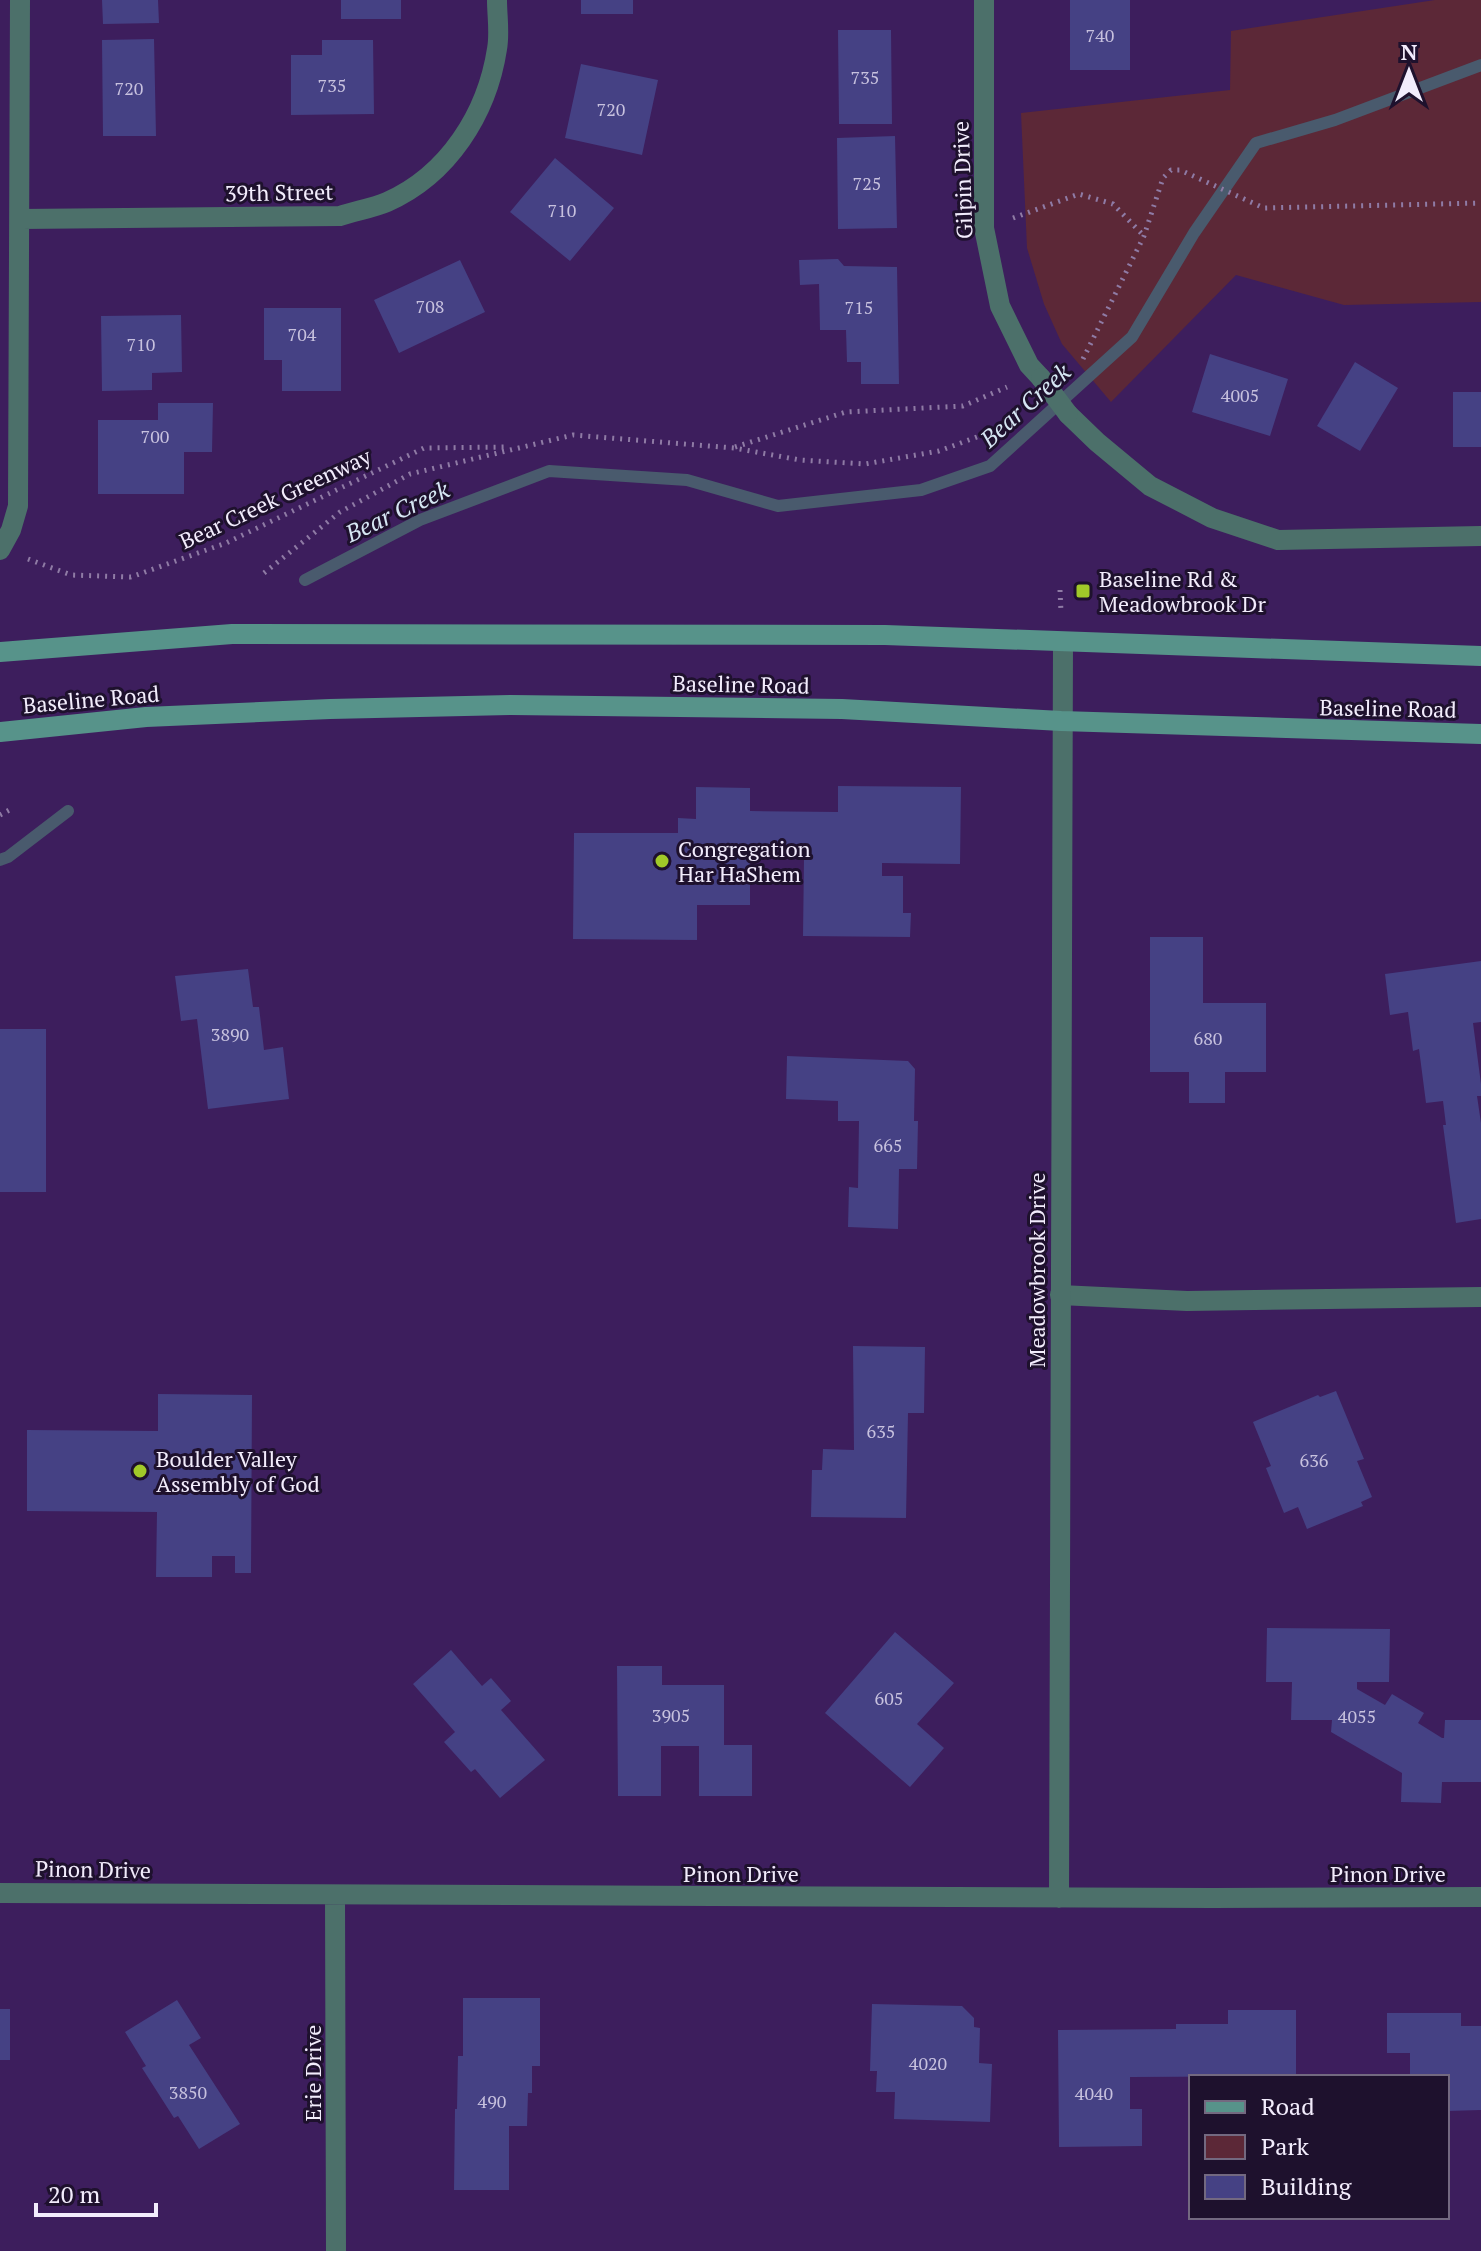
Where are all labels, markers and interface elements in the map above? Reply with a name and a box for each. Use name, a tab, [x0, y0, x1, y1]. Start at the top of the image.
house number: 740	[1086, 23, 1114, 47]
north arrow	[1369, 32, 1449, 112]
text: N	[1401, 37, 1418, 66]
house number: 735	[851, 65, 879, 89]
house number: 735	[318, 73, 346, 97]
house number: 720	[115, 76, 143, 100]
house number: 720	[597, 97, 625, 121]
street label: Gilpin Drive	[945, 120, 979, 240]
house number: 725	[853, 171, 881, 195]
street label: 39th Street	[224, 177, 334, 207]
house number: 710	[548, 198, 576, 222]
house number: 708	[416, 294, 444, 318]
house number: 715	[845, 295, 873, 319]
house number: 704	[288, 322, 317, 346]
house number: 710	[127, 332, 155, 356]
water label: Bear Creek	[972, 356, 1077, 455]
house number: 4005	[1221, 383, 1259, 407]
house number: 700	[141, 424, 169, 448]
street label: Bear Creek Greenway	[175, 441, 376, 555]
water label: Bear Creek	[339, 473, 455, 549]
place label: Baseline Rd & Meadowbrook Dr	[1099, 564, 1266, 618]
marker: Baseline Rd & Meadowbrook Dr	[1074, 582, 1092, 600]
street label: Baseline Road	[672, 668, 810, 700]
street label: Baseline Road	[21, 679, 161, 719]
street label: Baseline Road	[1319, 692, 1457, 724]
place label: Congregation Har HaShem	[678, 834, 811, 888]
marker: Congregation Har HaShem	[653, 852, 671, 870]
house number: 3890	[211, 1022, 249, 1046]
house number: 680	[1194, 1026, 1222, 1050]
house number: 665	[874, 1133, 902, 1157]
street label: Meadowbrook Drive	[1022, 1172, 1051, 1368]
house number: 635	[867, 1419, 895, 1443]
place label: Boulder Valley Assembly of God	[156, 1444, 320, 1498]
house number: 636	[1300, 1448, 1329, 1472]
marker: Boulder Valley Assembly of God	[131, 1462, 149, 1480]
house number: 605	[875, 1686, 903, 1710]
house number: 3905	[652, 1703, 690, 1727]
house number: 4055	[1338, 1704, 1376, 1728]
street label: Pinon Drive	[35, 1853, 151, 1885]
street label: Pinon Drive	[683, 1859, 799, 1888]
street label: Pinon Drive	[1330, 1859, 1446, 1888]
street label: Erie Drive	[298, 2025, 327, 2121]
house number: 4020	[909, 2051, 947, 2075]
legend	[1189, 2075, 1449, 2219]
house number: 3850	[169, 2080, 207, 2104]
house number: 4040	[1075, 2081, 1113, 2105]
house number: 490	[478, 2089, 506, 2113]
text: Road	[1261, 2090, 1315, 2122]
text: Park	[1261, 2130, 1310, 2162]
scale bar	[36, 2167, 156, 2217]
text: Building	[1261, 2170, 1352, 2202]
text: 20 m	[48, 2178, 100, 2210]

